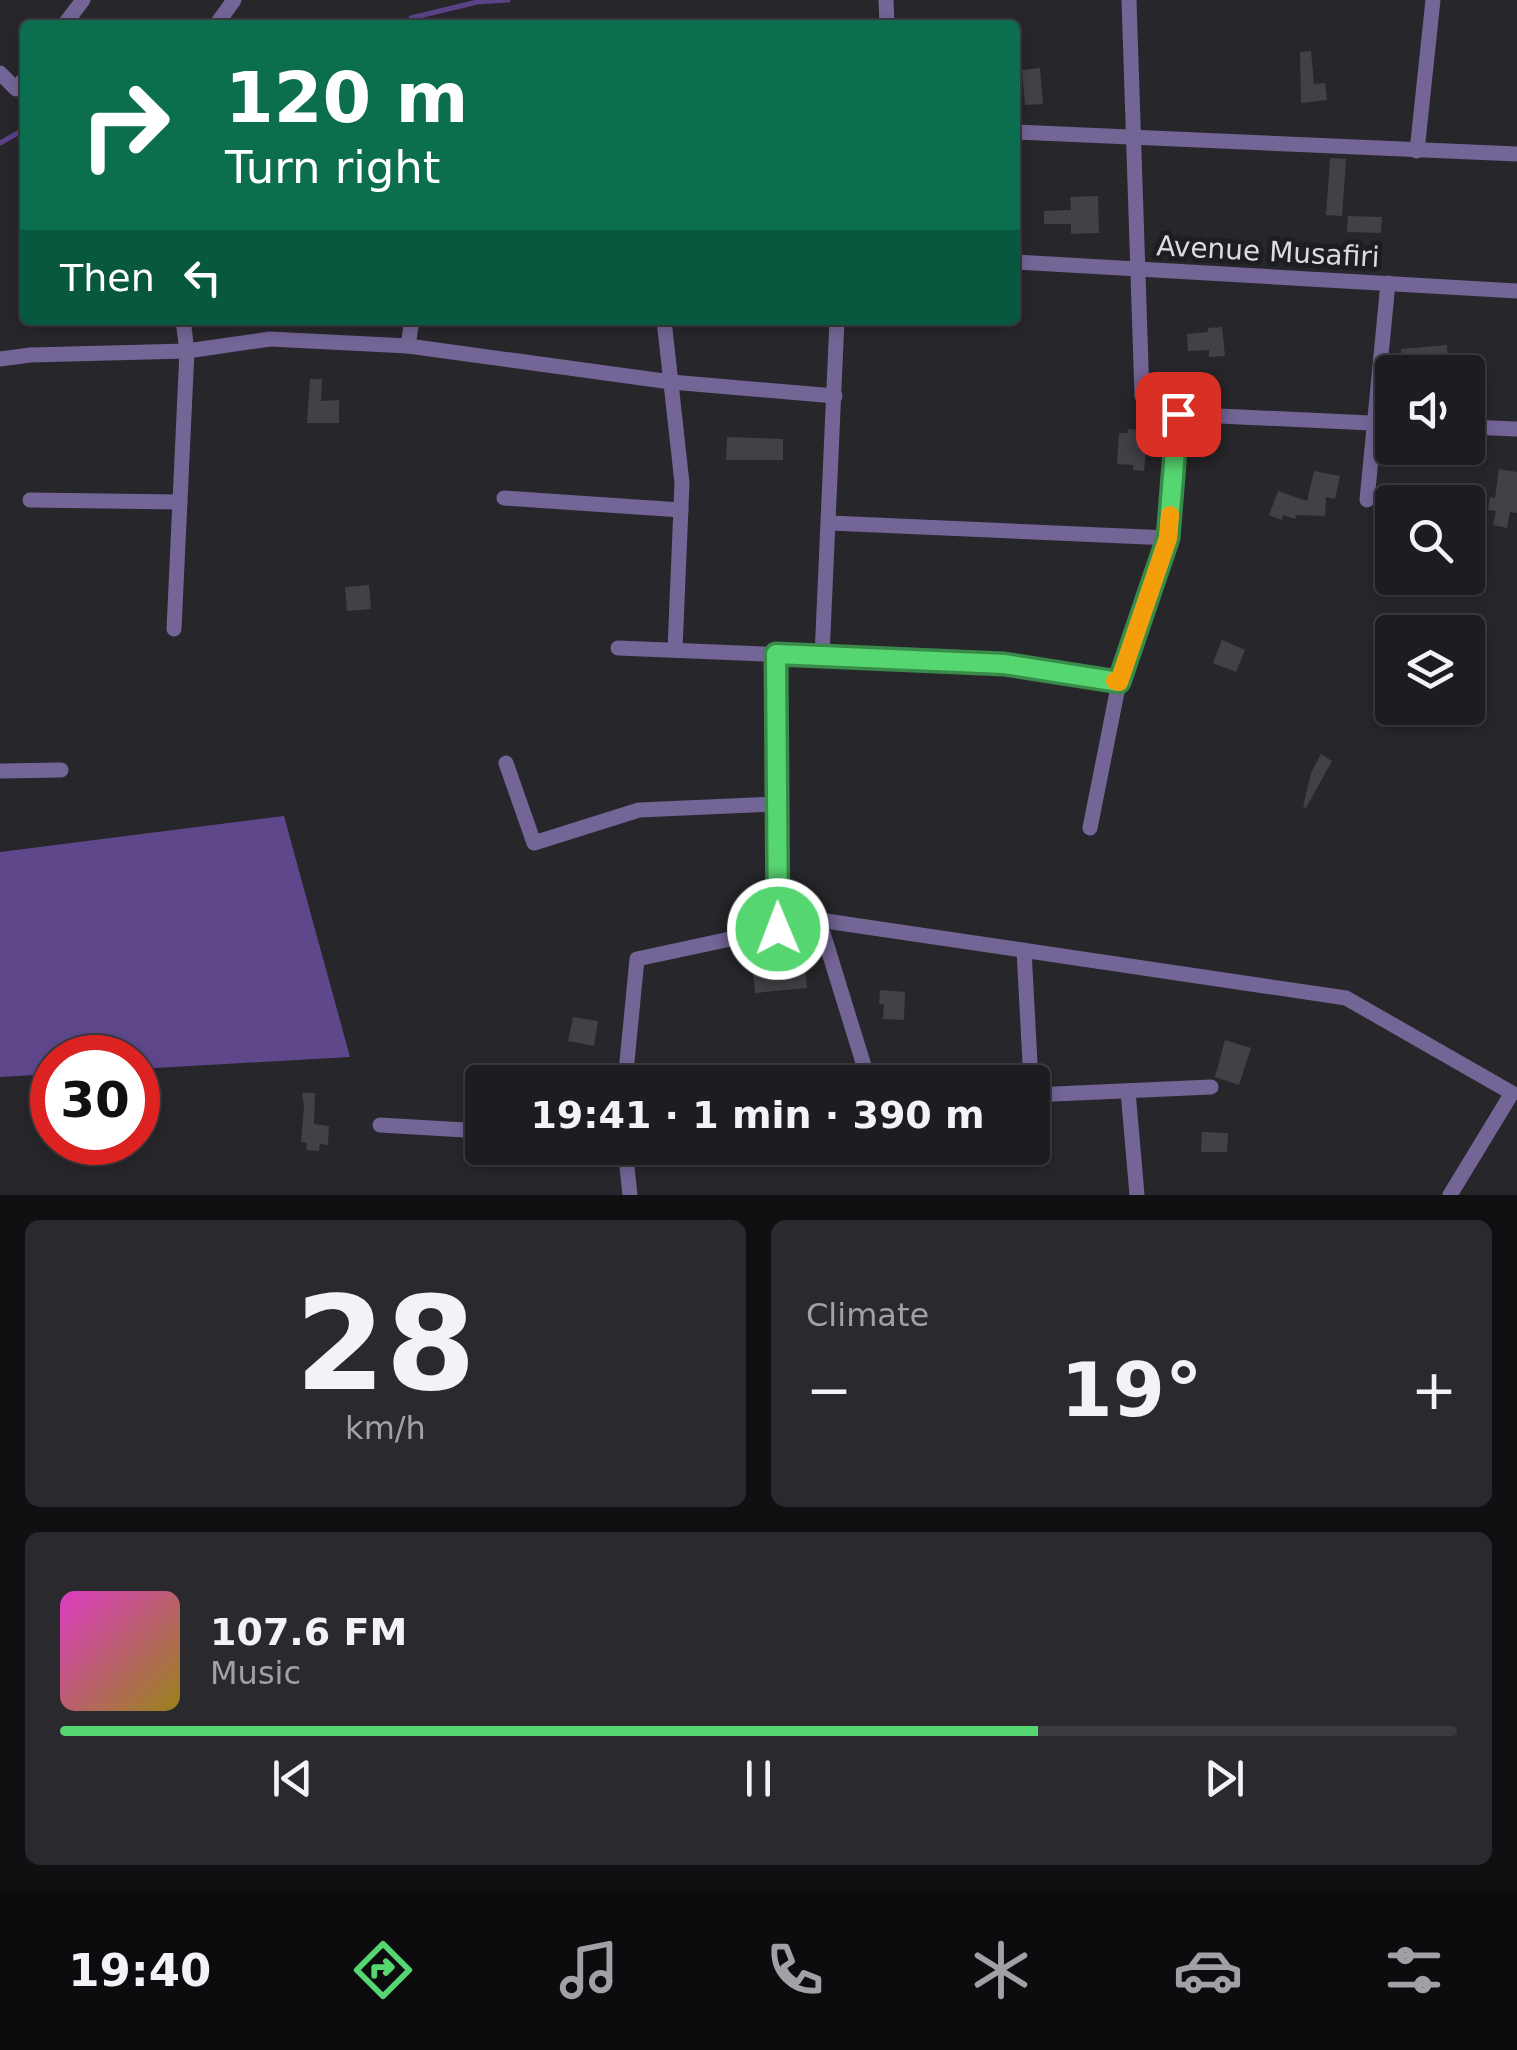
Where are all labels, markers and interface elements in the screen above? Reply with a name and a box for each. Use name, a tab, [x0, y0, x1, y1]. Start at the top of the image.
text: 120 m	[225, 57, 468, 139]
icon: right	[60, 60, 190, 190]
text: Turn right	[225, 141, 440, 194]
street label: Avenue Musafiri	[1156, 229, 1380, 274]
icon: left	[175, 250, 230, 305]
text: Then	[60, 256, 155, 300]
map controls	[1375, 355, 1485, 725]
button: sound	[1375, 355, 1485, 465]
pin	[1136, 372, 1221, 457]
icon: arrive	[1151, 387, 1206, 442]
button: search	[1375, 485, 1485, 595]
button: layers	[1375, 615, 1485, 725]
position arrow	[726, 877, 830, 981]
speed limit sign: 30	[30, 1035, 160, 1165]
text: 19:41 · 1 min · 390 m	[530, 1093, 985, 1137]
text: 28	[295, 1268, 476, 1420]
text: Climate	[806, 1296, 929, 1334]
text: 19°	[1061, 1346, 1202, 1434]
text: −	[806, 1358, 852, 1422]
text: +	[1411, 1358, 1457, 1422]
text: km/h	[345, 1409, 426, 1447]
text: 107.6 FM	[210, 1610, 407, 1654]
text: Music	[210, 1654, 301, 1692]
icon: previous	[265, 1751, 320, 1806]
icon: pause	[731, 1751, 786, 1806]
icon: next	[1197, 1751, 1252, 1806]
icon: directions	[348, 1935, 418, 2005]
icon: music	[554, 1935, 624, 2005]
icon: phone	[760, 1935, 830, 2005]
icon: climate	[966, 1935, 1036, 2005]
icon: car	[1173, 1935, 1243, 2005]
icon: filters	[1379, 1935, 1449, 2005]
text: 19:40	[68, 1944, 211, 1997]

